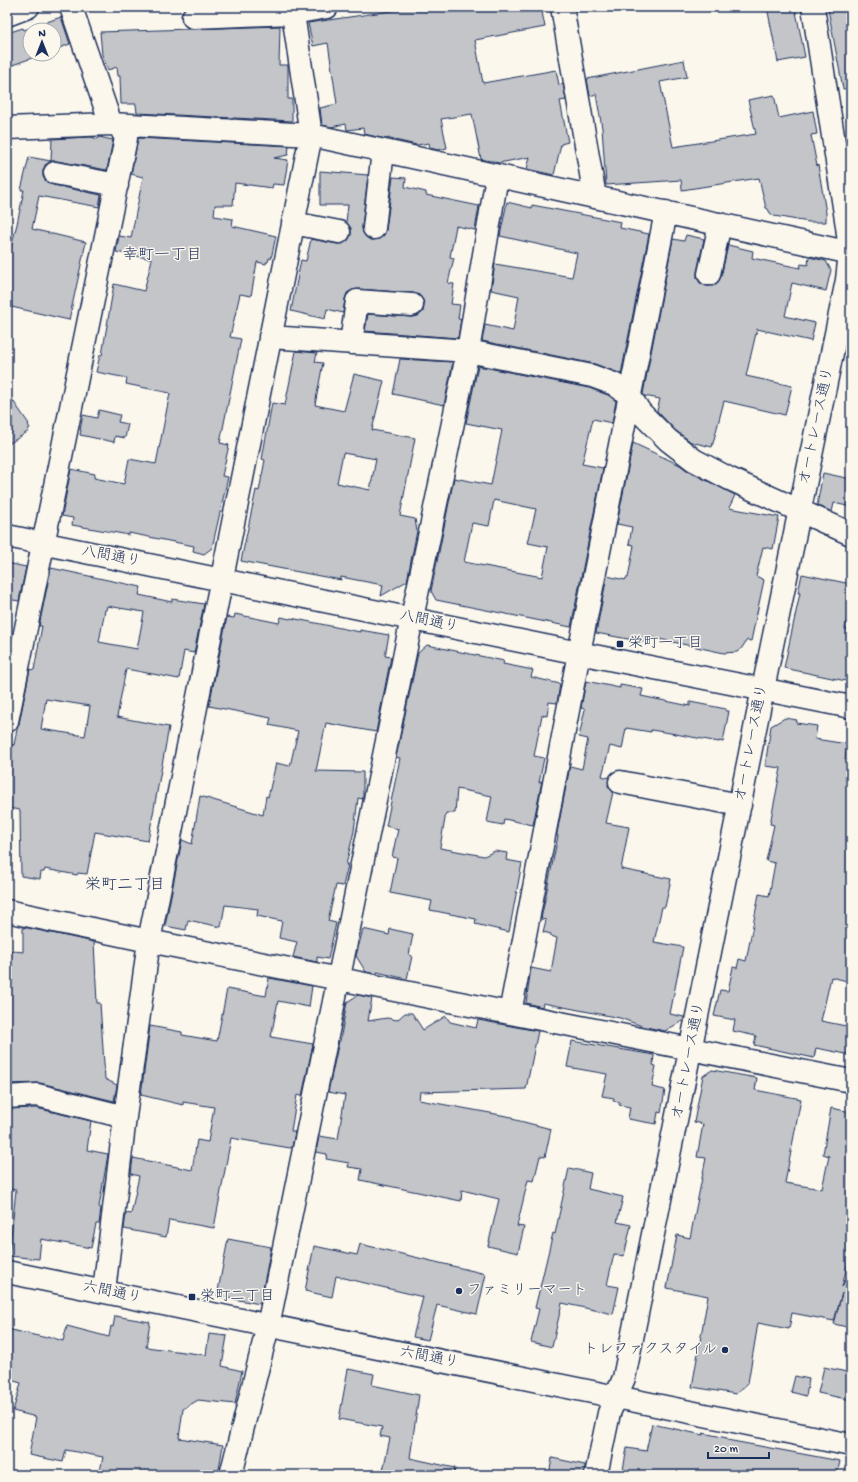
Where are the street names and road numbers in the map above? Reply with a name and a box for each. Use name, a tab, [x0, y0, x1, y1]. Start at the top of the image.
street label: オートレース通り	[796, 366, 838, 486]
street label: 八間通り	[80, 542, 142, 572]
street label: 八間通り	[398, 607, 460, 637]
street label: オートレース通り	[732, 683, 772, 803]
street label: オートレース通り	[669, 1001, 709, 1121]
street label: 六間通り	[81, 1278, 143, 1308]
street label: 六間通り	[398, 1343, 460, 1373]

